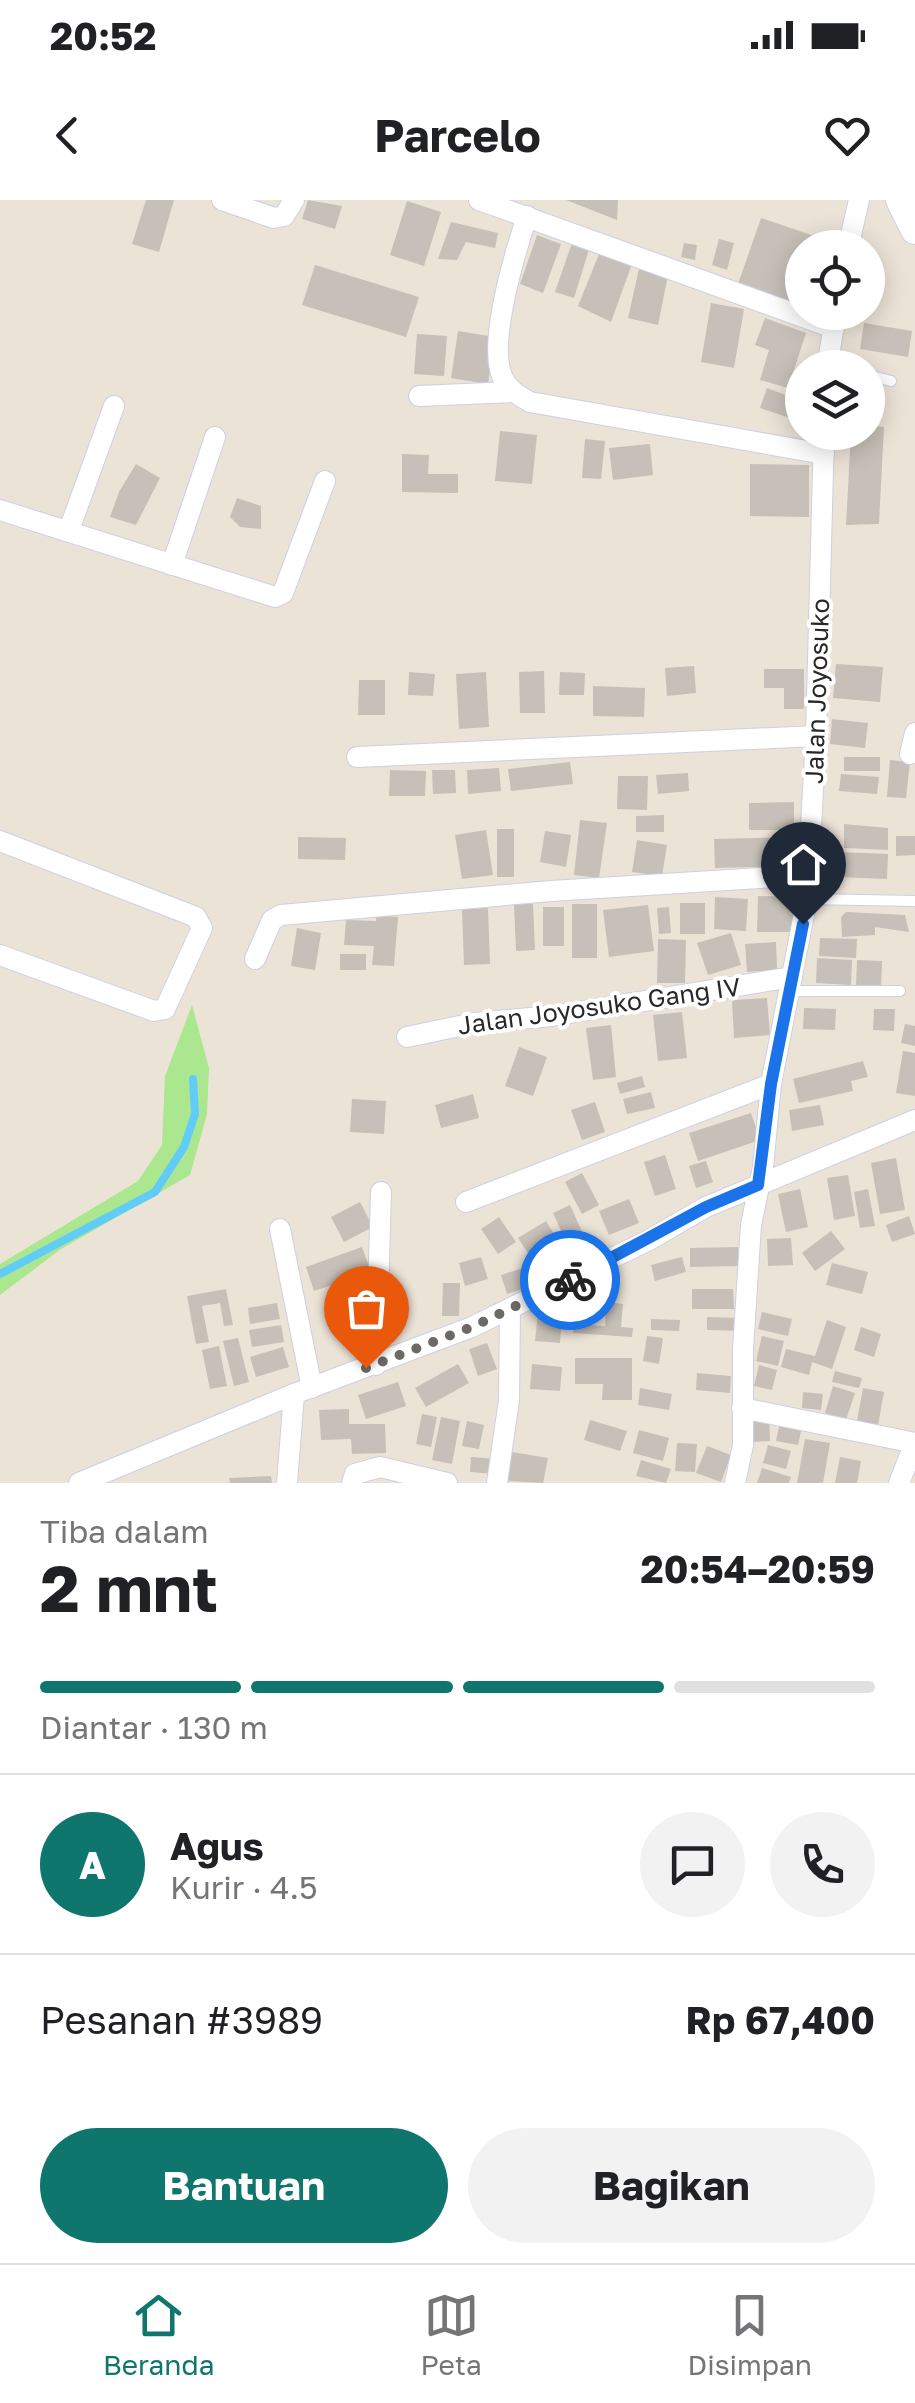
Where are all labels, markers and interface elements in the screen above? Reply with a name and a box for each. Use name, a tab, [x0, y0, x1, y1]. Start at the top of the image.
text: 20:52	[50, 13, 156, 58]
icon: back	[40, 108, 95, 163]
text: Parcelo	[374, 108, 541, 162]
icon: heart	[820, 108, 875, 163]
map controls	[785, 230, 885, 450]
button: locate	[785, 230, 885, 330]
button: layers	[785, 350, 885, 450]
street label: Jalan Joyosuko	[798, 598, 835, 784]
pin	[761, 822, 846, 925]
icon: home	[776, 837, 831, 892]
street label: Jalan Joyosuko Gang IV	[456, 970, 743, 1041]
courier	[520, 1230, 620, 1330]
icon: bike	[543, 1253, 598, 1308]
pin	[324, 1266, 409, 1369]
icon: bag	[339, 1281, 394, 1336]
text: Tiba dalam	[40, 1512, 209, 1550]
text: 20:54–20:59	[641, 1546, 875, 1591]
text: 2 mnt	[40, 1548, 218, 1626]
text: Diantar · 130 m	[40, 1708, 268, 1746]
button: chat	[640, 1812, 745, 1917]
button: phone	[770, 1812, 875, 1917]
text: Agus	[170, 1823, 264, 1868]
text: A	[79, 1842, 106, 1887]
text: Kurir · 4.5	[170, 1868, 318, 1906]
text: Pesanan #3989	[40, 1997, 323, 2042]
text: Rp 67,400	[686, 1997, 875, 2042]
button: Bantuan	[40, 2128, 448, 2243]
button: Bagikan	[468, 2128, 875, 2243]
tab: Beranda	[103, 2288, 215, 2381]
tab: Peta	[420, 2288, 482, 2381]
tab: Disimpan	[688, 2288, 812, 2381]

